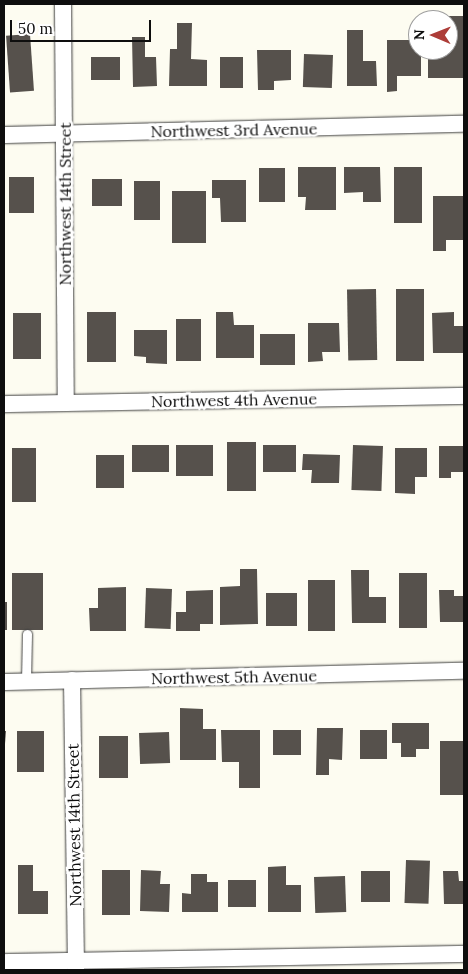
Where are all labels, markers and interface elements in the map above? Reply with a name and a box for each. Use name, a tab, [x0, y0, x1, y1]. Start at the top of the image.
scale bar	[12, 10, 154, 42]
north arrow	[408, 10, 458, 60]
text: 50 m	[18, 19, 53, 38]
text: N	[410, 29, 428, 40]
street label: Northwest 3rd Avenue	[150, 119, 318, 141]
street label: Northwest 14th Street	[55, 122, 75, 286]
street label: Northwest 4th Avenue	[151, 389, 317, 411]
street label: Northwest 5th Avenue	[151, 666, 317, 688]
street label: Northwest 14th Street	[63, 743, 85, 907]

